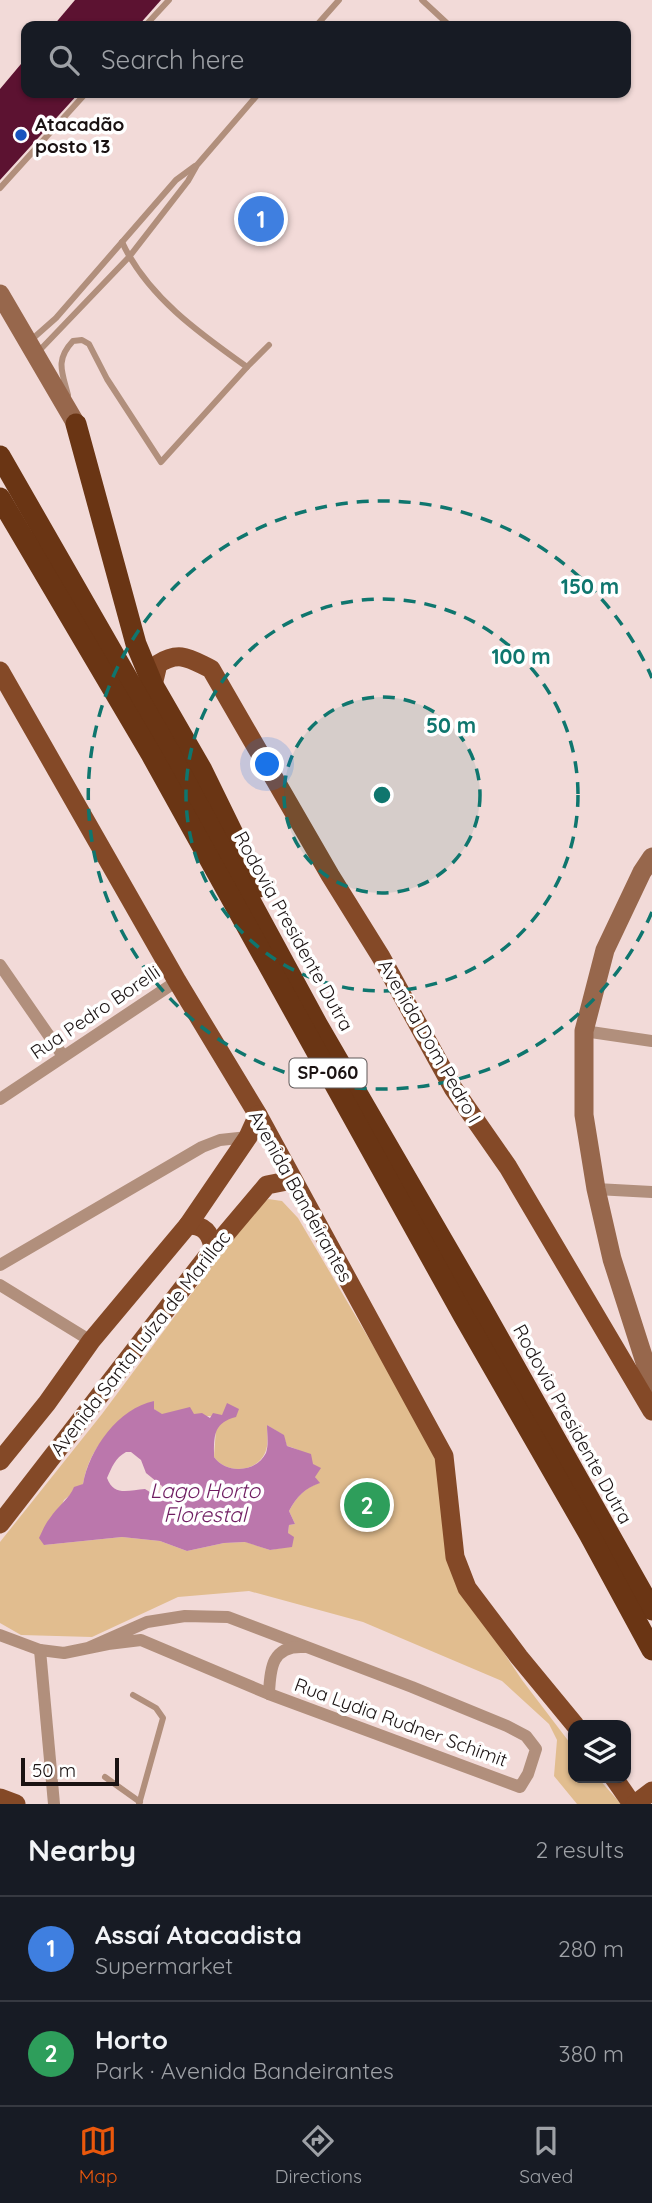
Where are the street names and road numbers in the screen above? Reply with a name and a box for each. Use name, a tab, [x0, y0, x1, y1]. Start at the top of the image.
street label: Rodovia Presidente Dutra	[229, 827, 359, 1035]
street label: Avenida Dom Pedro I	[373, 955, 487, 1127]
street label: Rua Pedro Borelli	[26, 960, 164, 1064]
road number: SP-060	[290, 1058, 366, 1088]
street label: Avenida Bandeirantes	[244, 1106, 358, 1286]
street label: Avenida Santa Luíza de Marillac	[45, 1226, 235, 1460]
street label: Rodovia Presidente Dutra	[508, 1320, 638, 1528]
street label: Rua Lydia Rudner Schimit	[291, 1672, 511, 1772]

